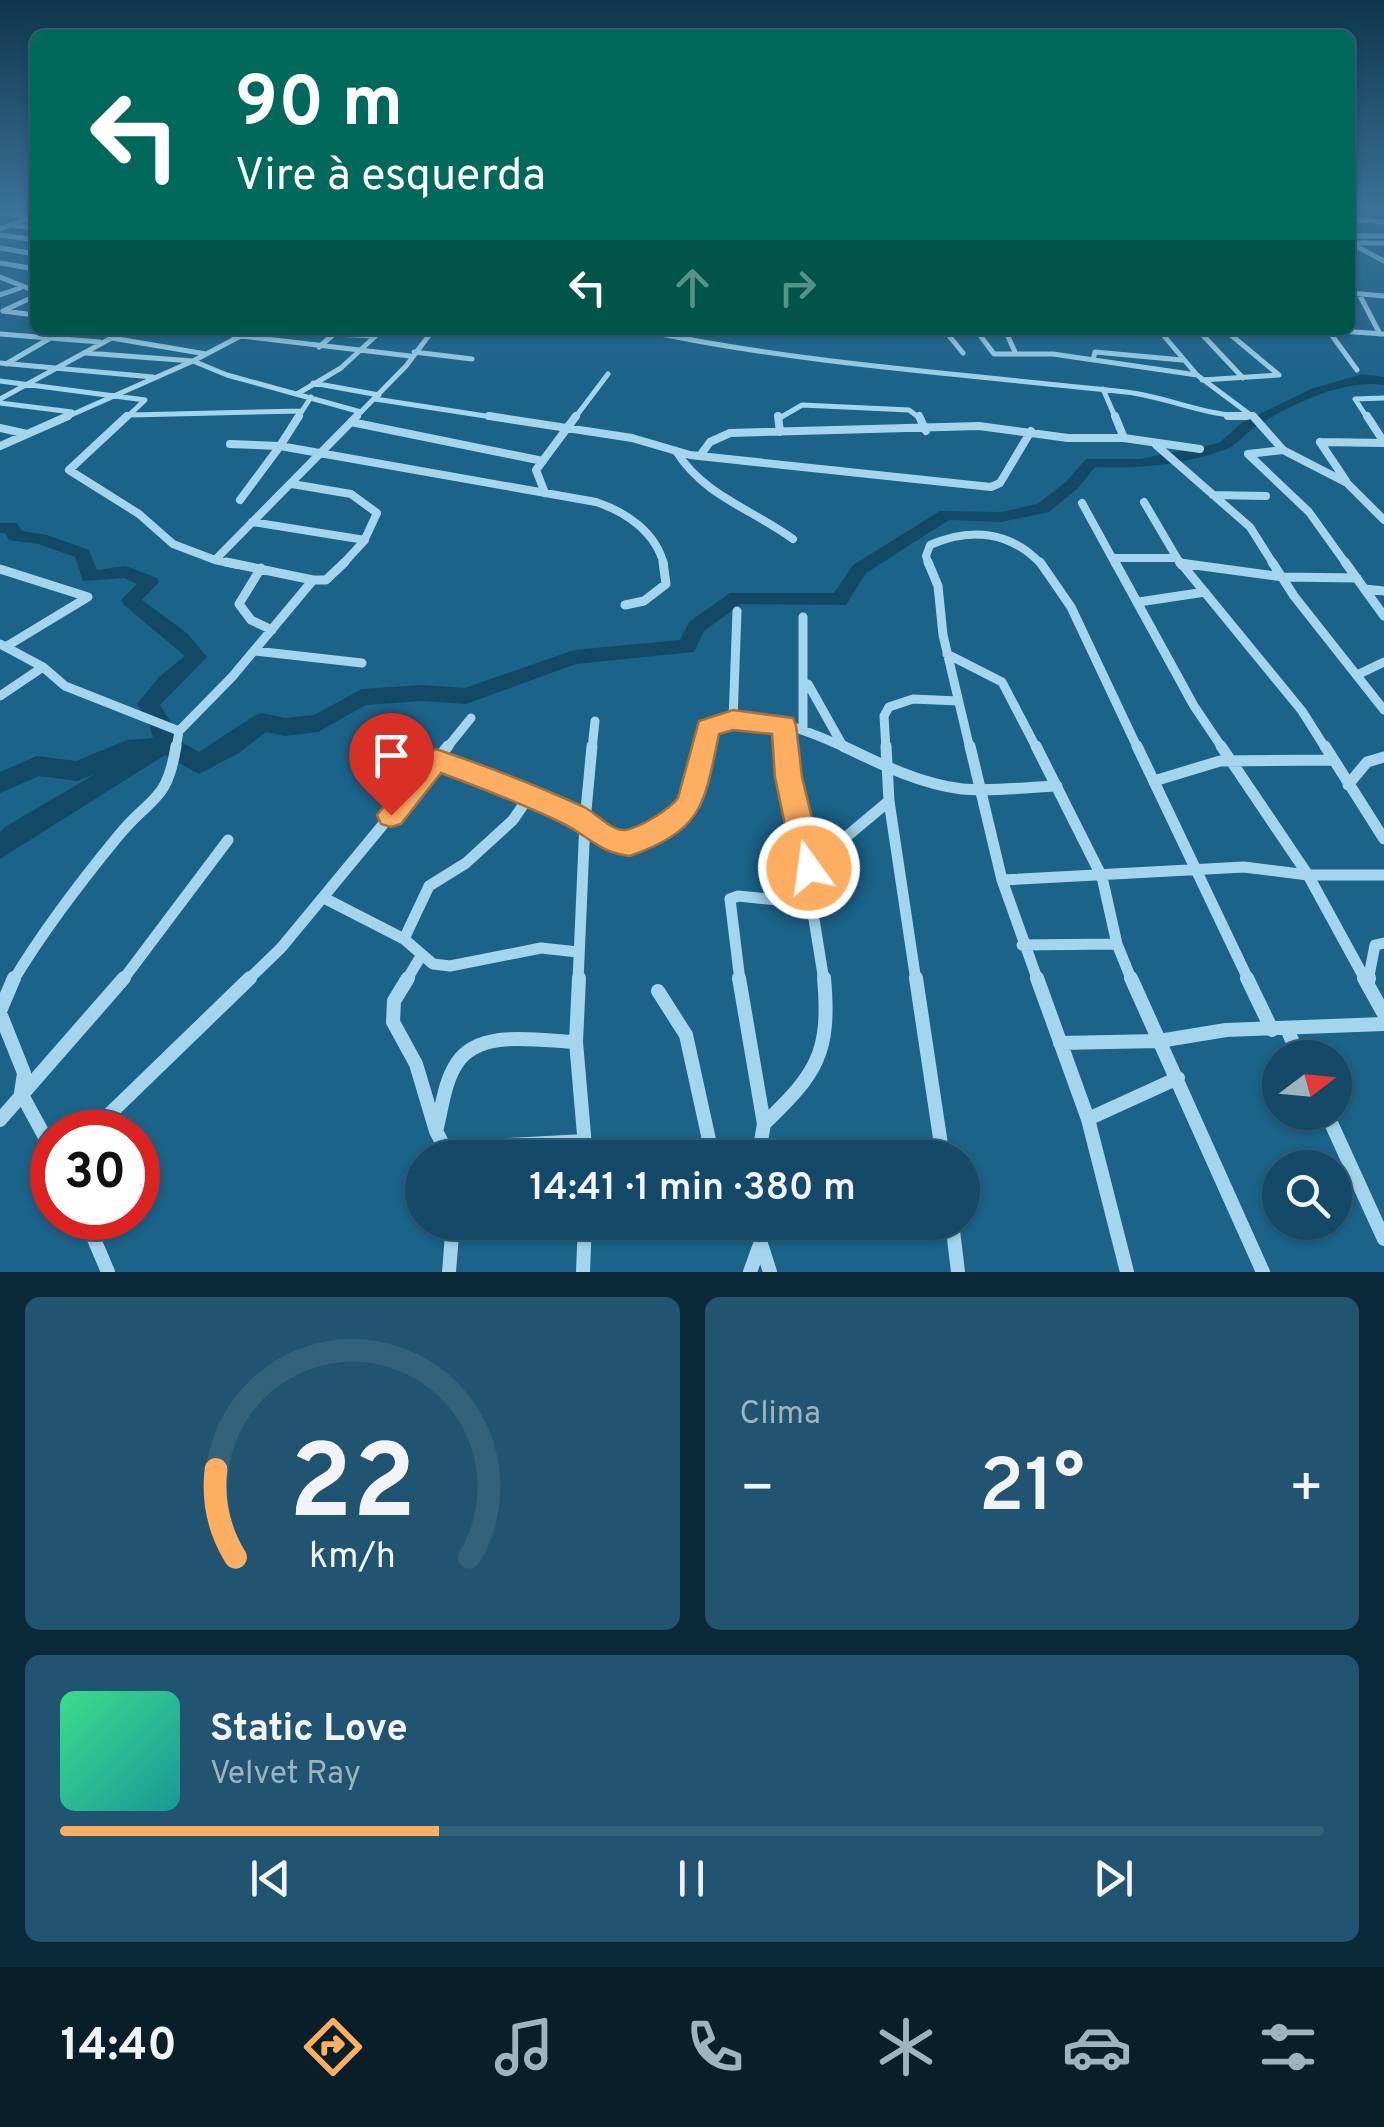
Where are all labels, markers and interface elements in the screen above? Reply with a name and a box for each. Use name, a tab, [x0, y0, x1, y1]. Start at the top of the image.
text: 90 m	[235, 62, 403, 151]
icon: left	[70, 70, 200, 200]
text: Vire à esquerda	[235, 149, 546, 206]
icon: left	[560, 260, 615, 315]
icon: ahead	[665, 260, 720, 315]
icon: right	[770, 260, 825, 315]
pin	[349, 713, 434, 816]
icon: arrive	[364, 728, 419, 783]
position arrow	[757, 816, 861, 920]
north arrow	[1262, 1040, 1352, 1130]
map controls	[1262, 1040, 1352, 1240]
speed limit sign: 30	[30, 1110, 160, 1240]
button: search	[1262, 1150, 1352, 1240]
text: 14:41 · 1 min · 380 m	[529, 1165, 856, 1214]
text: Clima	[740, 1395, 821, 1435]
text: 22	[289, 1423, 416, 1555]
text: 21°	[979, 1443, 1085, 1538]
text: −	[740, 1456, 775, 1526]
text: +	[1289, 1456, 1324, 1526]
text: km/h	[309, 1535, 396, 1581]
text: Static Love	[210, 1706, 408, 1755]
text: Velvet Ray	[210, 1755, 361, 1795]
icon: previous	[243, 1851, 298, 1906]
icon: pause	[664, 1851, 719, 1906]
icon: next	[1086, 1851, 1141, 1906]
icon: directions	[298, 2012, 368, 2082]
icon: music	[489, 2012, 559, 2082]
icon: phone	[680, 2012, 750, 2082]
icon: climate	[871, 2012, 941, 2082]
icon: car	[1062, 2012, 1132, 2082]
icon: filters	[1253, 2012, 1323, 2082]
text: 14:40	[61, 2019, 177, 2076]

